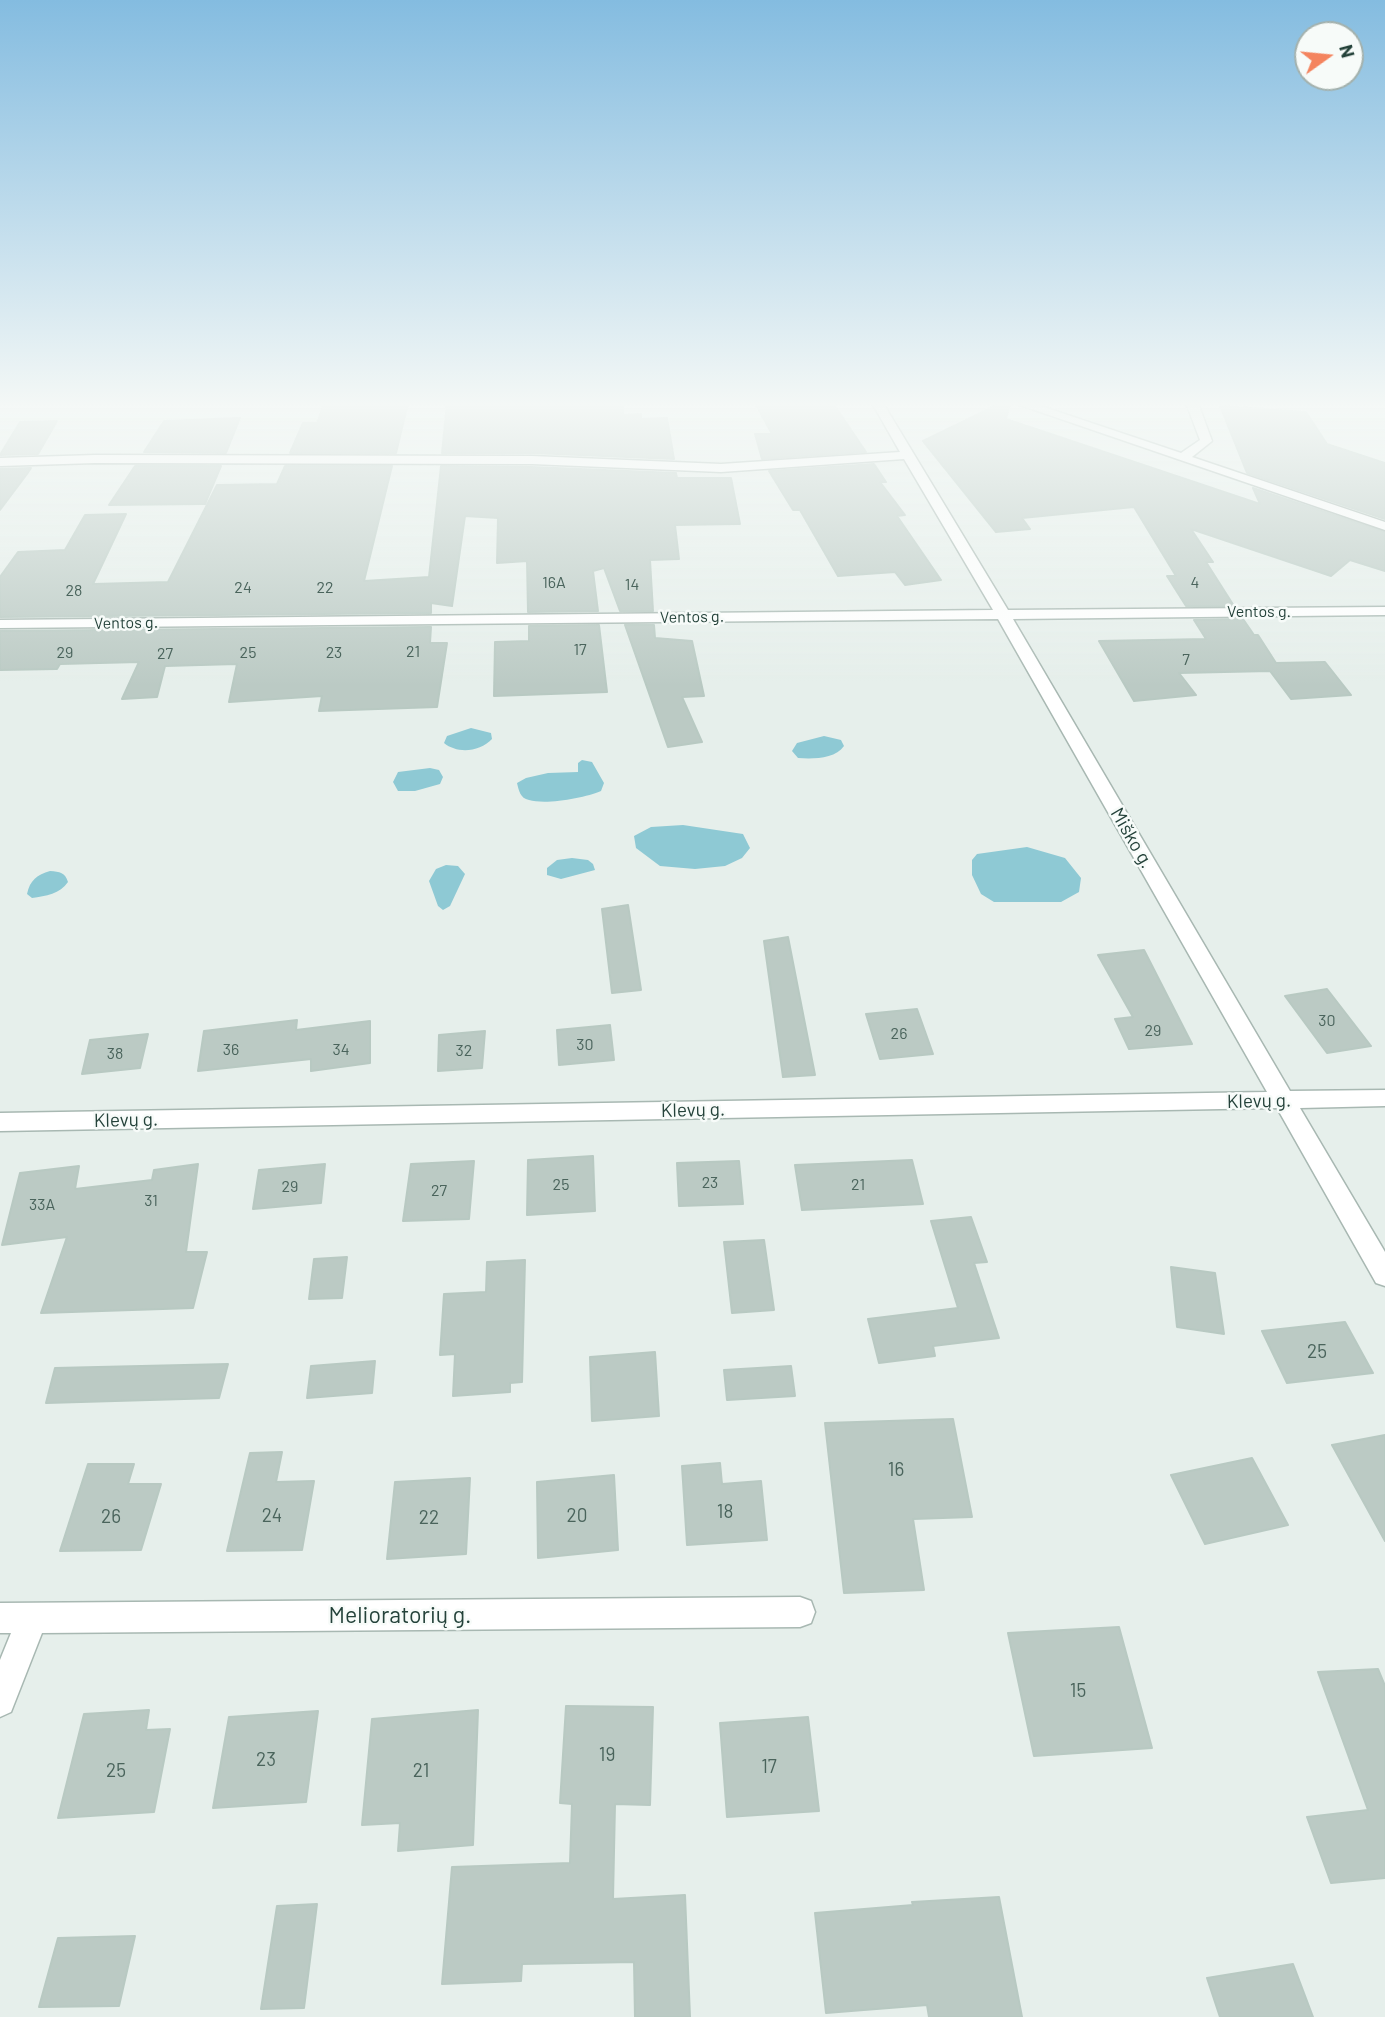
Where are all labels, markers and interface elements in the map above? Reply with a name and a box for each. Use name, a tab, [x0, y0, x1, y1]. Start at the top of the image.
north arrow	[1294, 21, 1364, 91]
text: N	[1335, 42, 1361, 60]
house number: 16A	[542, 573, 566, 593]
house number: 4	[1191, 573, 1199, 593]
house number: 14	[625, 575, 639, 595]
house number: 24	[234, 578, 252, 598]
house number: 22	[316, 578, 334, 598]
house number: 28	[66, 581, 82, 601]
street label: Ventos g.	[1227, 602, 1291, 622]
street label: Ventos g.	[660, 607, 724, 627]
street label: Ventos g.	[94, 613, 158, 633]
house number: 17	[573, 640, 587, 660]
house number: 21	[406, 642, 420, 662]
house number: 29	[57, 643, 73, 663]
house number: 25	[240, 643, 256, 663]
house number: 23	[326, 643, 342, 663]
house number: 27	[157, 644, 173, 664]
house number: 7	[1182, 650, 1190, 670]
street label: Miško g.	[1106, 804, 1158, 872]
house number: 30	[1318, 1011, 1336, 1031]
house number: 29	[1145, 1021, 1161, 1041]
house number: 26	[891, 1024, 907, 1044]
house number: 30	[576, 1035, 594, 1055]
house number: 36	[223, 1040, 239, 1060]
house number: 34	[332, 1040, 350, 1060]
house number: 32	[456, 1041, 472, 1061]
house number: 38	[107, 1044, 123, 1064]
street label: Klevų g.	[1227, 1089, 1291, 1113]
street label: Klevų g.	[661, 1098, 725, 1122]
street label: Klevų g.	[94, 1108, 158, 1132]
house number: 23	[702, 1173, 718, 1193]
house number: 25	[553, 1175, 569, 1195]
house number: 21	[851, 1175, 865, 1195]
house number: 29	[282, 1177, 298, 1197]
house number: 27	[431, 1181, 447, 1201]
house number: 31	[144, 1191, 158, 1211]
house number: 33A	[29, 1195, 55, 1215]
house number: 25	[1307, 1341, 1327, 1363]
house number: 16	[888, 1459, 904, 1481]
house number: 18	[717, 1501, 733, 1523]
house number: 24	[262, 1505, 282, 1527]
house number: 20	[567, 1505, 587, 1527]
house number: 26	[101, 1506, 121, 1528]
house number: 22	[419, 1507, 439, 1529]
street label: Melioratorių g.	[329, 1601, 471, 1629]
house number: 15	[1070, 1680, 1086, 1702]
house number: 19	[599, 1744, 615, 1766]
house number: 23	[256, 1749, 276, 1771]
house number: 17	[761, 1756, 777, 1778]
house number: 25	[106, 1760, 126, 1782]
house number: 21	[413, 1760, 429, 1782]

